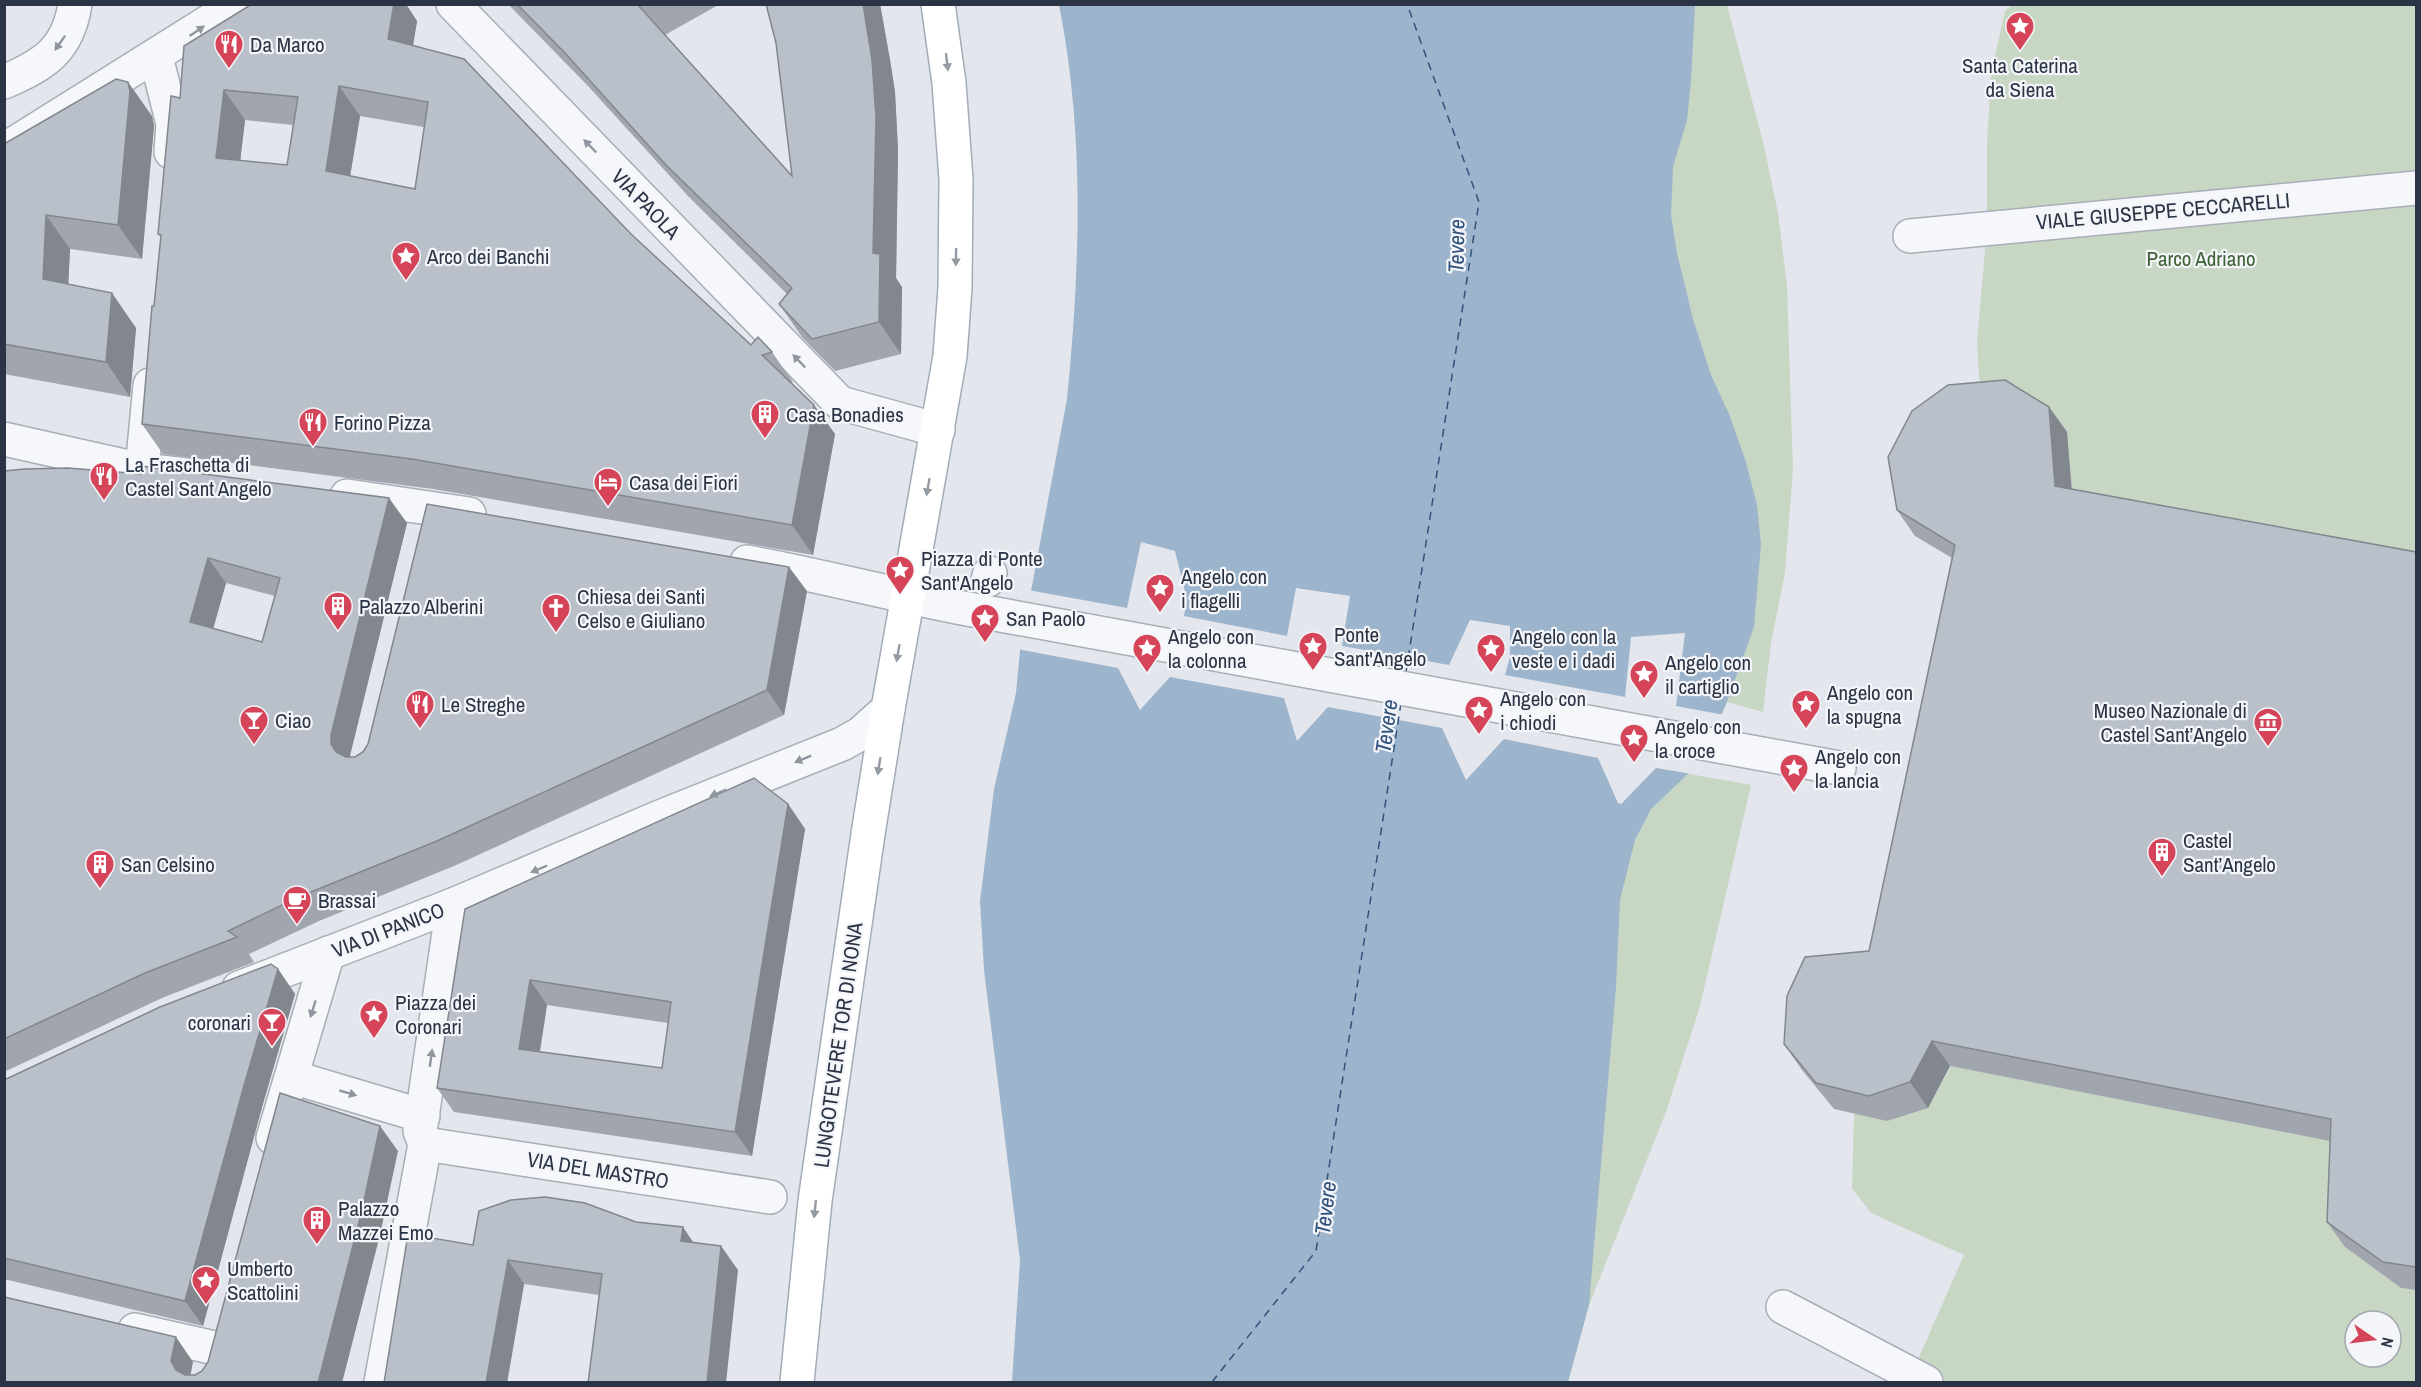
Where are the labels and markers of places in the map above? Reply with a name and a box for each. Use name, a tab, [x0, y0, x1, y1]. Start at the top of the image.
place icon: Santa Caterina da Siena	[2004, 10, 2036, 52]
restaurant icon: Da Marco	[213, 28, 245, 70]
place label: Da Marco	[250, 30, 325, 59]
place label: Santa Caterina da Siena	[1962, 51, 2078, 104]
place icon: Arco dei Banchi	[390, 240, 422, 282]
place label: Arco dei Banchi	[426, 242, 550, 271]
building icon: Casa Bonadies	[749, 398, 781, 440]
place label: Casa Bonadies	[786, 400, 904, 429]
restaurant icon: Forino Pizza	[297, 406, 329, 448]
place label: Forino Pizza	[334, 408, 431, 437]
place label: La Fraschetta di Castel Sant Angelo	[125, 450, 271, 503]
restaurant icon: La Fraschetta di Castel Sant Angelo	[88, 460, 120, 502]
hotel icon: Casa dei Fiori	[592, 466, 624, 508]
place label: Casa dei Fiori	[629, 468, 738, 497]
place label: Piazza di Ponte Sant'Angelo	[921, 544, 1043, 597]
place icon: Piazza di Ponte Sant'Angelo	[884, 554, 916, 596]
place label: Angelo con i flagelli	[1180, 562, 1267, 615]
place icon: Angelo con i flagelli	[1144, 572, 1176, 614]
place label: Chiesa dei Santi Celso e Giuliano	[577, 582, 705, 635]
building icon: Palazzo Alberini	[322, 590, 354, 632]
place label: Palazzo Alberini	[359, 592, 483, 621]
church icon: Chiesa dei Santi Celso e Giuliano	[540, 592, 572, 634]
place icon: San Paolo	[969, 602, 1001, 644]
place label: San Paolo	[1006, 604, 1085, 633]
place label: Ponte Sant'Angelo	[1334, 620, 1426, 673]
place label: Angelo con la colonna	[1167, 622, 1254, 675]
place label: Angelo con la veste e i dadi	[1511, 622, 1617, 675]
place icon: Ponte Sant'Angelo	[1297, 630, 1329, 672]
place icon: Angelo con la colonna	[1131, 632, 1163, 674]
place icon: Angelo con la veste e i dadi	[1475, 632, 1507, 674]
place label: Angelo con il cartiglio	[1664, 648, 1751, 701]
place icon: Angelo con il cartiglio	[1628, 658, 1660, 700]
place label: Angelo con la spugna	[1826, 678, 1913, 731]
place label: Angelo con i chiodi	[1499, 684, 1586, 737]
restaurant icon: Le Streghe	[404, 688, 436, 730]
place icon: Angelo con la spugna	[1790, 688, 1822, 730]
place label: Le Streghe	[441, 690, 525, 719]
place icon: Angelo con i chiodi	[1463, 694, 1495, 736]
place label: Museo Nazionale di Castel Sant’Angelo	[2094, 696, 2247, 749]
bar icon: Ciao	[238, 704, 270, 746]
place label: Ciao	[275, 706, 311, 735]
museum icon: Museo Nazionale di Castel Sant’Angelo	[2252, 706, 2284, 748]
place label: Angelo con la croce	[1654, 712, 1741, 765]
place icon: Angelo con la croce	[1618, 722, 1650, 764]
place label: Angelo con la lancia	[1814, 742, 1901, 795]
place icon: Angelo con la lancia	[1778, 752, 1810, 794]
place label: Castel Sant’Angelo	[2183, 826, 2276, 879]
building icon: Castel Sant’Angelo	[2146, 836, 2178, 878]
building icon: San Celsino	[84, 848, 116, 890]
place label: San Celsino	[121, 850, 215, 879]
cafe icon: Brassai	[281, 884, 313, 926]
place label: Brassai	[318, 886, 376, 915]
place label: Piazza dei Coronari	[395, 988, 476, 1041]
place icon: Piazza dei Coronari	[358, 998, 390, 1040]
bar icon: coronari	[256, 1006, 288, 1048]
place label: coronari	[188, 1008, 251, 1037]
place label: Palazzo Mazzei Emo	[338, 1194, 434, 1247]
building icon: Palazzo Mazzei Emo	[301, 1204, 333, 1246]
place label: Umberto Scattolini	[227, 1254, 299, 1307]
place icon: Umberto Scattolini	[190, 1264, 222, 1306]

